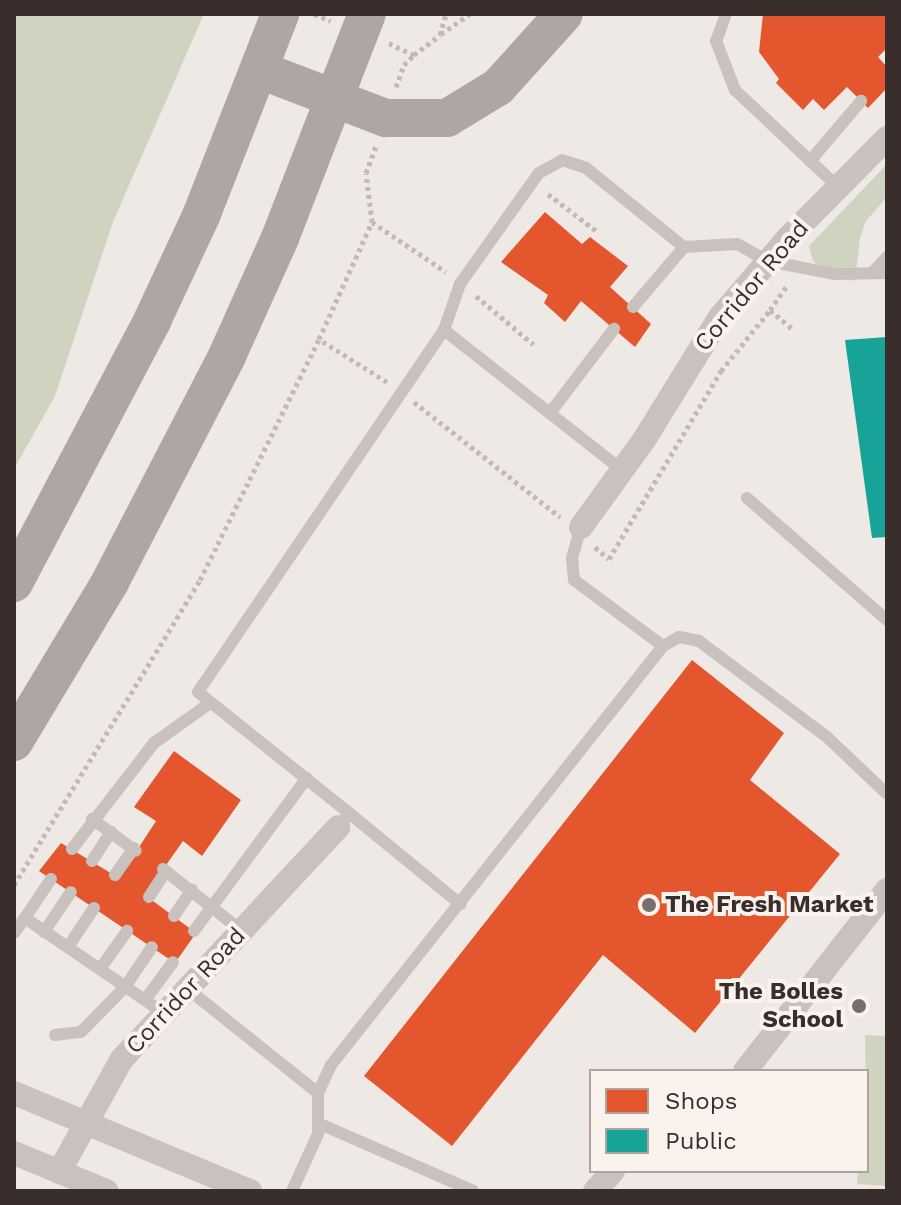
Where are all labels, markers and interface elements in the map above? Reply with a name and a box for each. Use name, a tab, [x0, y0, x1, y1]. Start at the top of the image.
street label: Corridor Road	[689, 214, 815, 358]
place label: The Fresh Market	[665, 891, 874, 919]
marker: The Fresh Market	[640, 896, 658, 914]
street label: Corridor Road	[120, 922, 252, 1060]
place label: The Bolles School	[719, 978, 843, 1034]
marker: The Bolles School	[850, 997, 868, 1015]
legend	[589, 1069, 869, 1173]
text: Shops	[665, 1087, 737, 1115]
text: Public	[665, 1127, 737, 1155]

